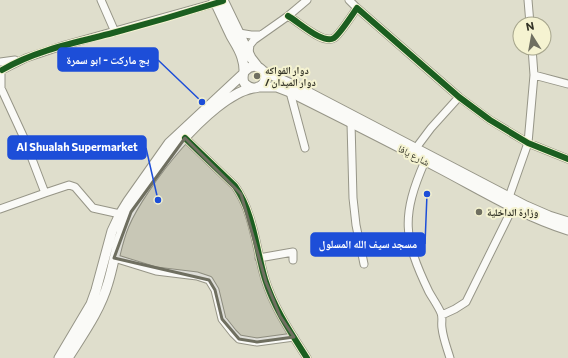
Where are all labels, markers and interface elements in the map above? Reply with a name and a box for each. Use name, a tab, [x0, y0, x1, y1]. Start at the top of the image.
north arrow	[512, 16, 552, 56]
text: N	[525, 19, 535, 33]
callout: بج ماركت - ابو سمرة	[58, 48, 158, 71]
text: بج ماركت - ابو سمرة	[66, 53, 150, 68]
place label: دوار الفواكه / دوار الميدان	[265, 64, 316, 89]
marker: دوار الفواكه / دوار الميدان	[252, 71, 262, 81]
callout: Al Shualah Supermarket	[8, 136, 146, 159]
text: Al Shualah Supermarket	[16, 140, 138, 153]
street label: شارع يافا	[396, 142, 432, 169]
place label: وزارة الداخلية	[487, 206, 538, 219]
marker: وزارة الداخلية	[474, 207, 484, 217]
callout: مسجد سيف الله المسلول	[311, 233, 425, 256]
text: مسجد سيف الله المسلول	[319, 237, 417, 252]

